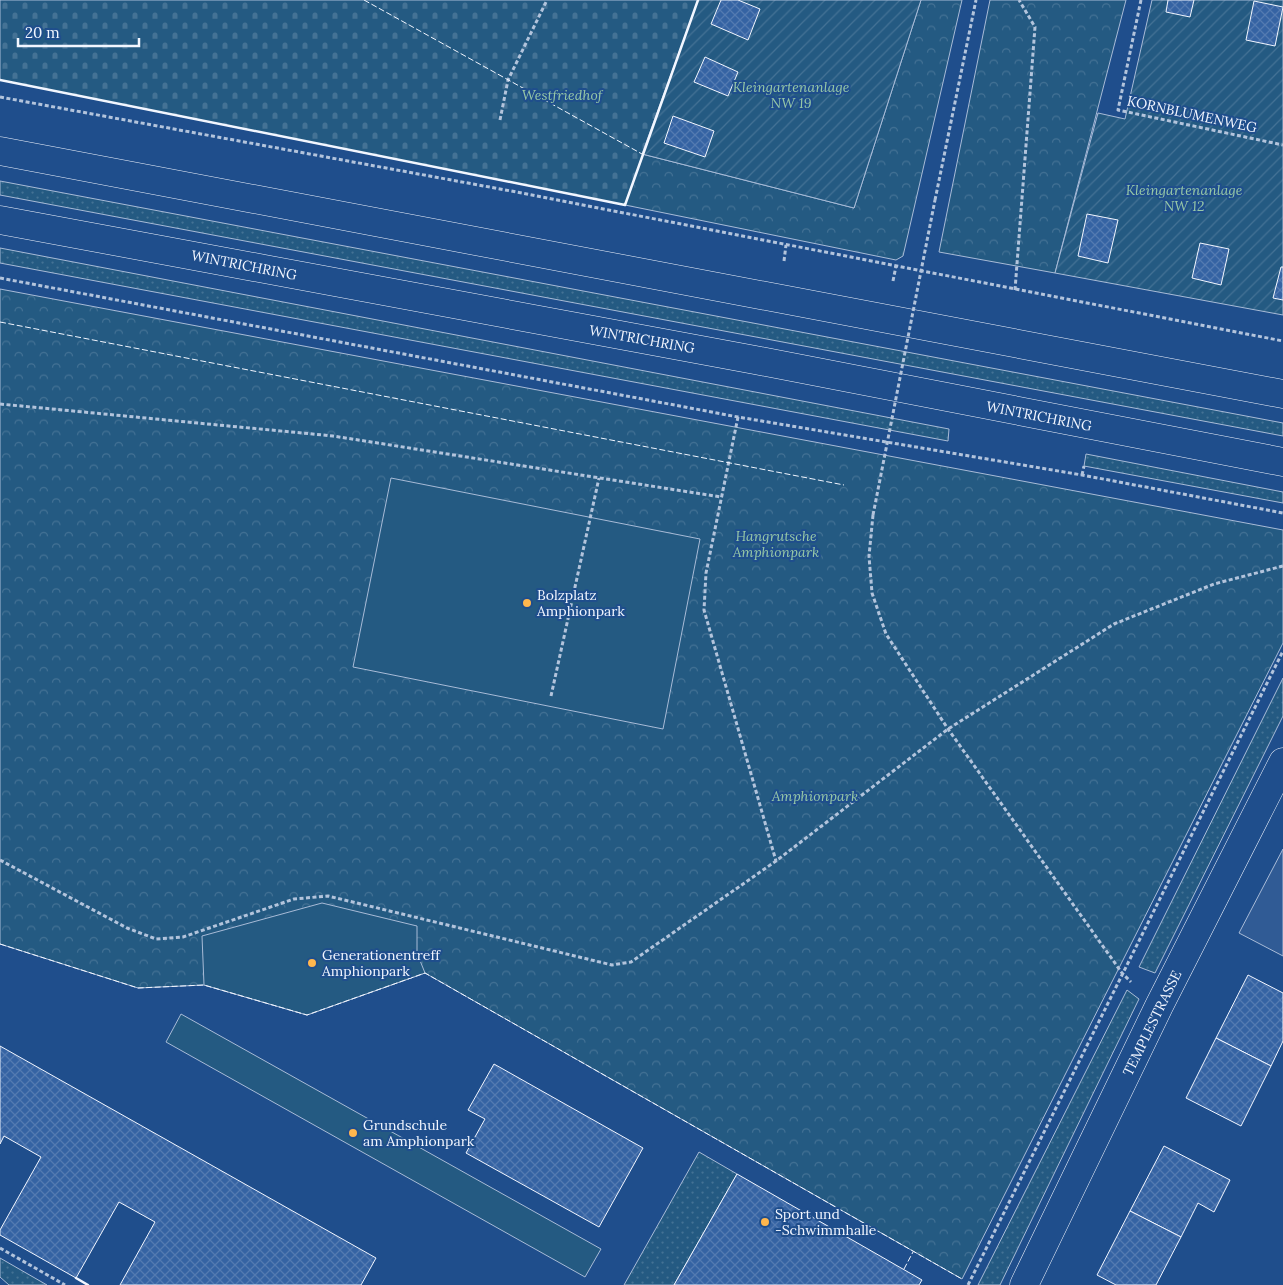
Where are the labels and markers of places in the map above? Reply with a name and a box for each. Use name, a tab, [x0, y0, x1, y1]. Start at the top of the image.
place label: Bolzplatz Amphionpark	[536, 586, 625, 620]
marker: Bolzplatz Amphionpark	[521, 597, 533, 609]
place label: Generationentreff Amphionpark	[321, 946, 441, 980]
marker: Generationentreff Amphionpark	[306, 957, 318, 969]
place label: Grundschule am Amphionpark	[363, 1116, 475, 1150]
marker: Grundschule am Amphionpark	[347, 1127, 359, 1139]
place label: Sport und -Schwimmhalle	[775, 1205, 877, 1239]
marker: Sport und -Schwimmhalle	[759, 1216, 771, 1228]

